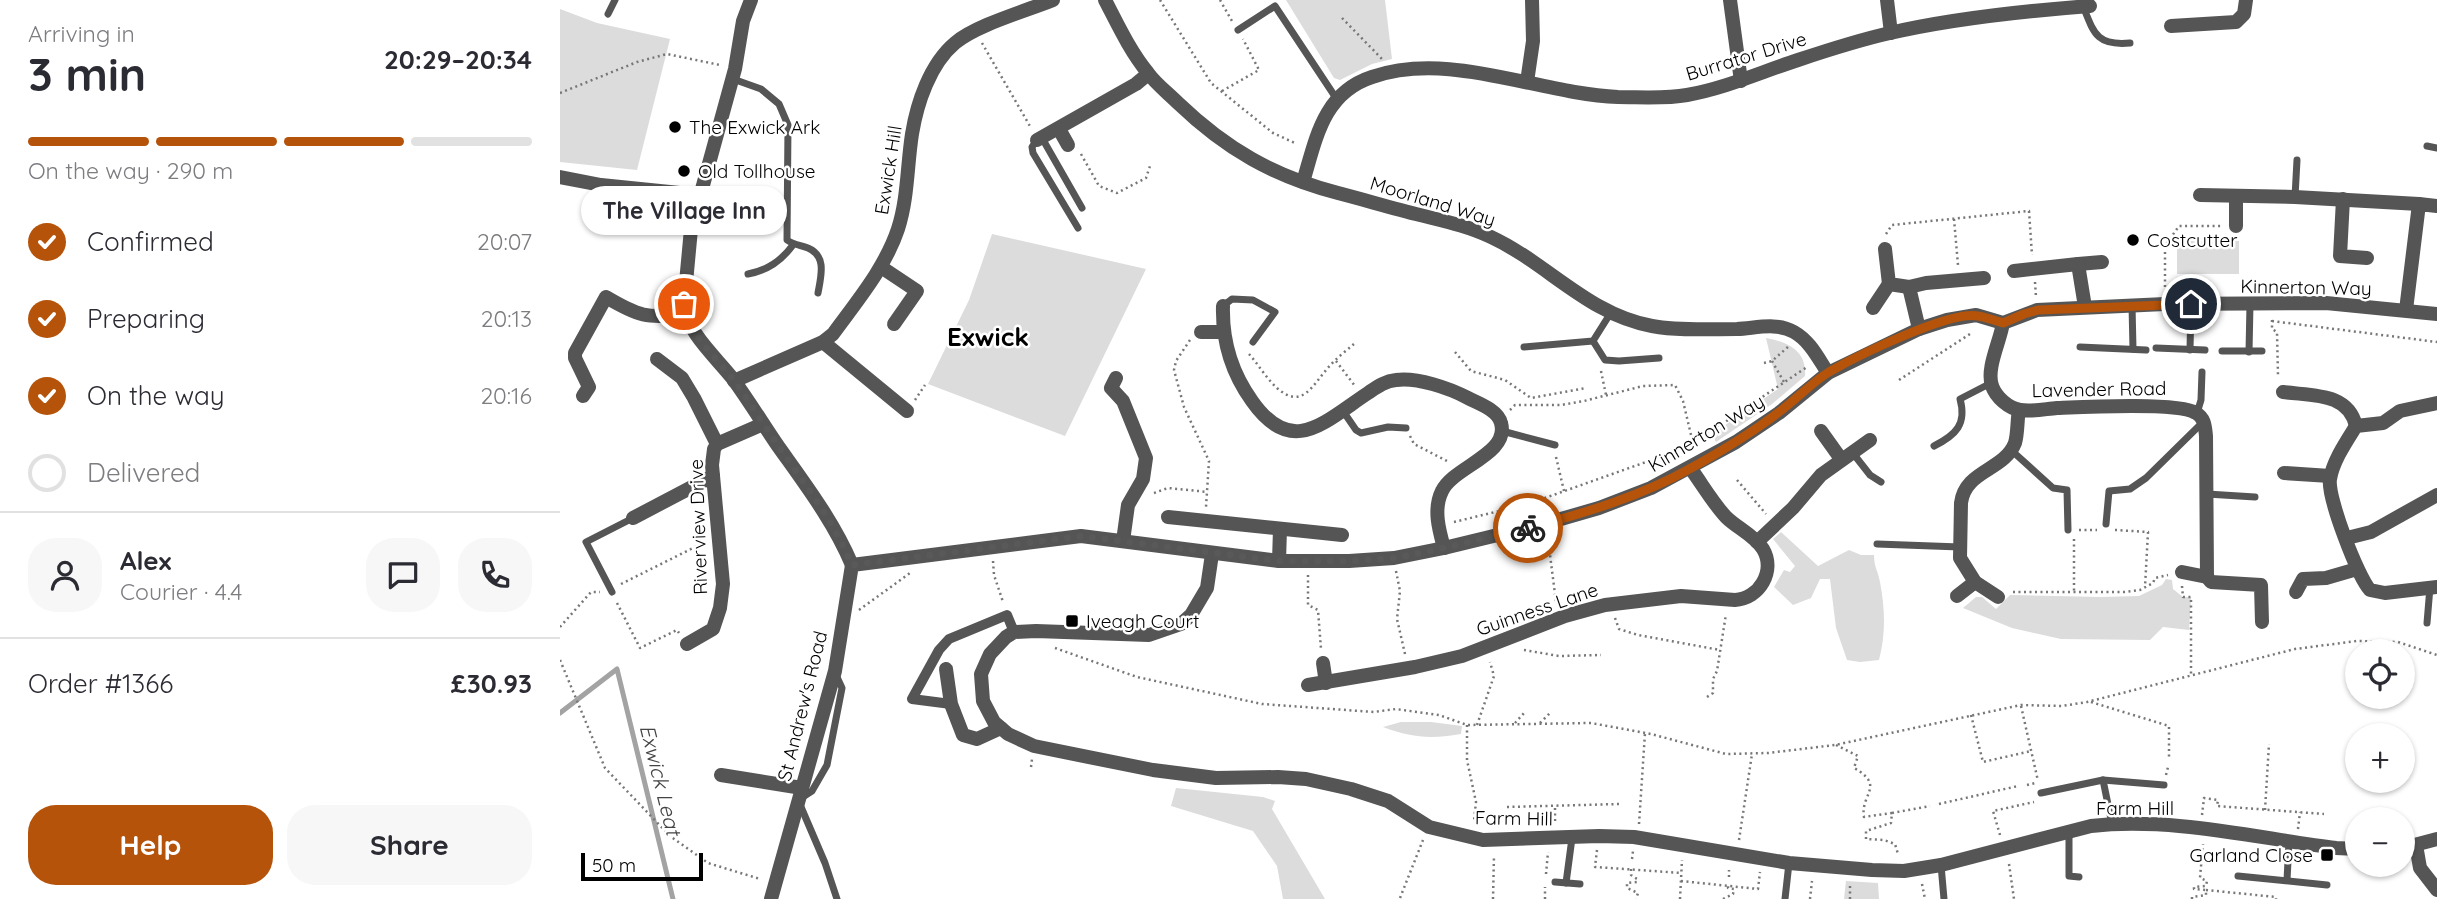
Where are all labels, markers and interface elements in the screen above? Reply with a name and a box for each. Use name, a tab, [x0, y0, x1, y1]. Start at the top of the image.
text: Arriving in	[28, 19, 135, 48]
street label: Burrator Drive	[1683, 26, 1809, 86]
text: 20:29–20:34	[384, 43, 532, 76]
text: 3 min	[28, 45, 146, 103]
place label: The Exwick Ark	[689, 115, 821, 139]
marker: The Exwick Ark	[667, 119, 683, 135]
street label: Exwick Hill	[869, 124, 907, 216]
text: On the way · 290 m	[28, 156, 233, 185]
place label: Old Tollhouse	[698, 159, 816, 183]
marker: Old Tollhouse	[676, 163, 692, 179]
street label: Moorland Way	[1367, 171, 1499, 231]
callout: The Village Inn	[581, 185, 787, 234]
text: The Village Inn	[602, 196, 766, 225]
icon: check	[28, 223, 66, 261]
text: Confirmed	[87, 225, 214, 258]
text: 20:07	[477, 227, 532, 256]
place label: Costcutter	[2147, 228, 2238, 252]
marker: Costcutter	[2125, 232, 2141, 248]
pin	[654, 274, 714, 334]
pin	[2161, 274, 2221, 334]
street label: Kinnerton Way	[2240, 274, 2372, 300]
icon: bag	[665, 285, 703, 323]
icon: home	[2172, 285, 2210, 323]
icon: check	[28, 300, 66, 338]
text: Preparing	[87, 302, 205, 335]
text: 20:13	[481, 304, 532, 333]
district label: Exwick	[947, 320, 1029, 353]
street label: Lavender Road	[2031, 376, 2167, 402]
icon: check	[28, 377, 66, 415]
text: On the way	[87, 379, 225, 412]
text: 20:16	[480, 381, 532, 410]
street label: Kinnerton Way	[1644, 389, 1768, 477]
text: Delivered	[87, 456, 200, 489]
street label: Riverview Drive	[684, 459, 712, 595]
courier	[1493, 493, 1563, 563]
icon: bike	[1509, 509, 1547, 547]
button: person	[28, 538, 102, 612]
button: chat	[366, 538, 440, 612]
button: phone	[458, 538, 532, 612]
text: Alex	[120, 544, 171, 577]
text: Courier · 4.4	[120, 577, 242, 606]
street label: Guinness Lane	[1473, 577, 1601, 641]
place label: Iveagh Court	[1086, 609, 1199, 633]
marker: Iveagh Court	[1064, 613, 1080, 629]
street label: St Andrew's Road	[772, 628, 832, 784]
map controls	[2345, 639, 2415, 877]
button: locate	[2345, 639, 2415, 709]
text: Order #1366	[28, 667, 173, 700]
text: £30.93	[451, 667, 532, 700]
water label: Exwick Leat	[635, 722, 688, 841]
button: +	[2345, 723, 2415, 793]
street label: Farm Hill	[2096, 796, 2174, 820]
button: Help	[28, 805, 273, 885]
button: Share	[287, 805, 532, 885]
street label: Farm Hill	[1475, 805, 1553, 831]
button: −	[2345, 807, 2415, 877]
place label: Garland Close	[2189, 843, 2313, 867]
marker: Garland Close	[2319, 847, 2335, 863]
scale bar	[581, 850, 704, 882]
text: 50 m	[592, 853, 636, 877]

